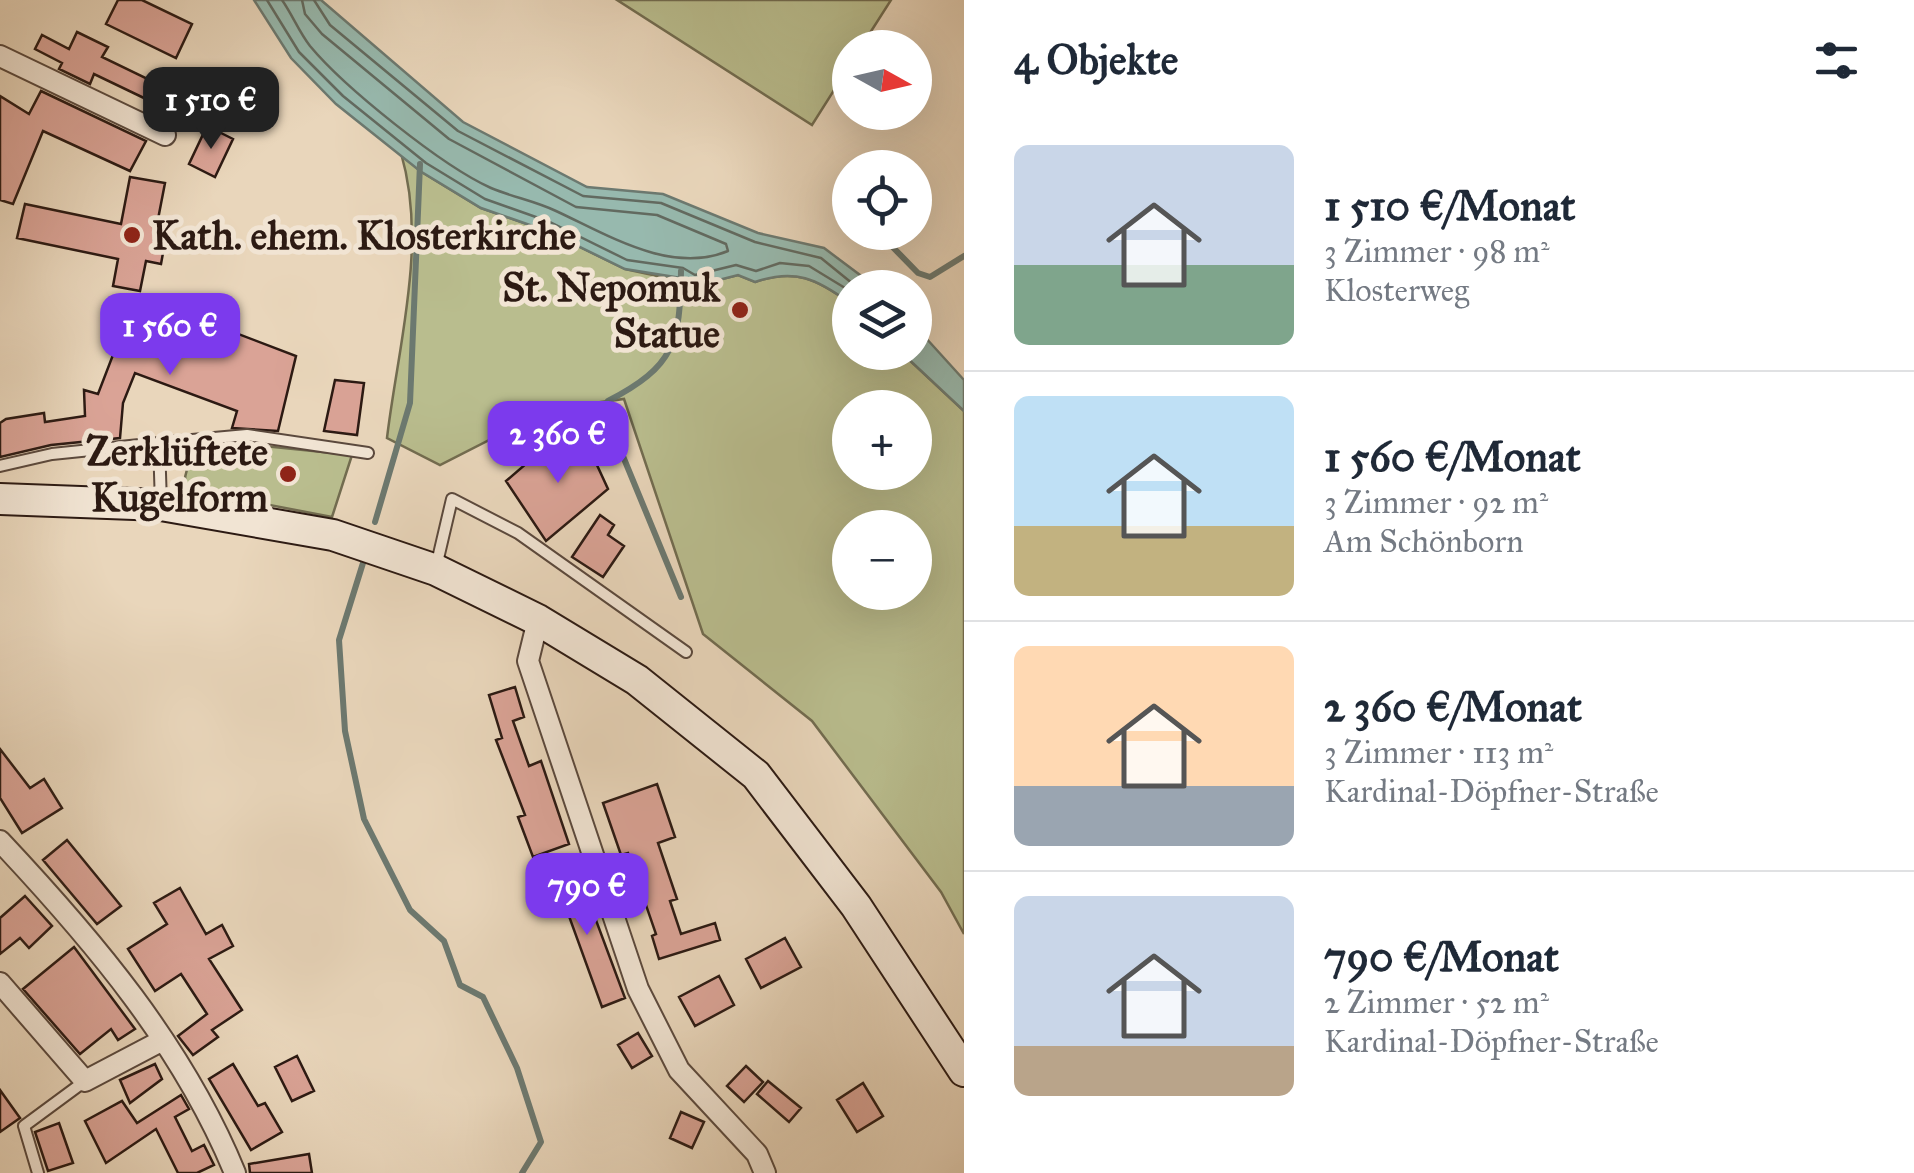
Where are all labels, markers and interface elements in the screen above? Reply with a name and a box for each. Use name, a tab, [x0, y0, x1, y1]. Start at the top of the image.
north arrow	[832, 30, 932, 130]
map controls	[832, 30, 932, 610]
icon: filters	[1809, 33, 1864, 88]
text: 4 Objekte	[1014, 34, 1178, 86]
pin: 1 510 €	[119, 67, 303, 152]
text: 1 510 €	[165, 80, 257, 119]
button: locate	[832, 150, 932, 250]
text: 1 510 €/Monat	[1324, 180, 1575, 232]
icon: home	[1094, 185, 1214, 305]
place label: Kath. ehem. Klosterkirche	[152, 211, 576, 260]
marker: Kath. ehem. Klosterkirche	[121, 224, 143, 246]
text: 3 Zimmer · 98 m²	[1324, 232, 1550, 271]
place label: St. Nepomuk Statue	[502, 263, 721, 358]
button: layers	[832, 270, 932, 370]
text: Klosterweg	[1324, 271, 1469, 310]
pin: 1 560 €	[78, 293, 262, 378]
marker: St. Nepomuk Statue	[729, 299, 751, 321]
text: 1 560 €	[122, 306, 218, 345]
button: +	[832, 390, 932, 490]
pin: 2 360 €	[466, 401, 650, 486]
text: 2 360 €	[510, 414, 606, 453]
place label: Zerklüftete Kugelform	[86, 427, 268, 522]
text: 1 560 €/Monat	[1324, 431, 1581, 483]
icon: home	[1094, 436, 1214, 556]
marker: Zerklüftete Kugelform	[277, 463, 299, 485]
text: 3 Zimmer · 92 m²	[1324, 483, 1548, 522]
button: −	[832, 510, 932, 610]
text: Am Schönborn	[1324, 522, 1524, 561]
text: 2 360 €/Monat	[1324, 681, 1582, 733]
icon: home	[1094, 686, 1214, 806]
text: 3 Zimmer · 113 m²	[1324, 733, 1553, 772]
text: Kardinal-Döpfner-Straße	[1324, 772, 1659, 811]
pin: 790 €	[517, 853, 657, 938]
text: 790 €	[547, 866, 627, 905]
text: 790 €/Monat	[1324, 931, 1559, 983]
icon: home	[1094, 936, 1214, 1056]
text: 2 Zimmer · 52 m²	[1324, 983, 1549, 1022]
text: Kardinal-Döpfner-Straße	[1324, 1022, 1659, 1061]

